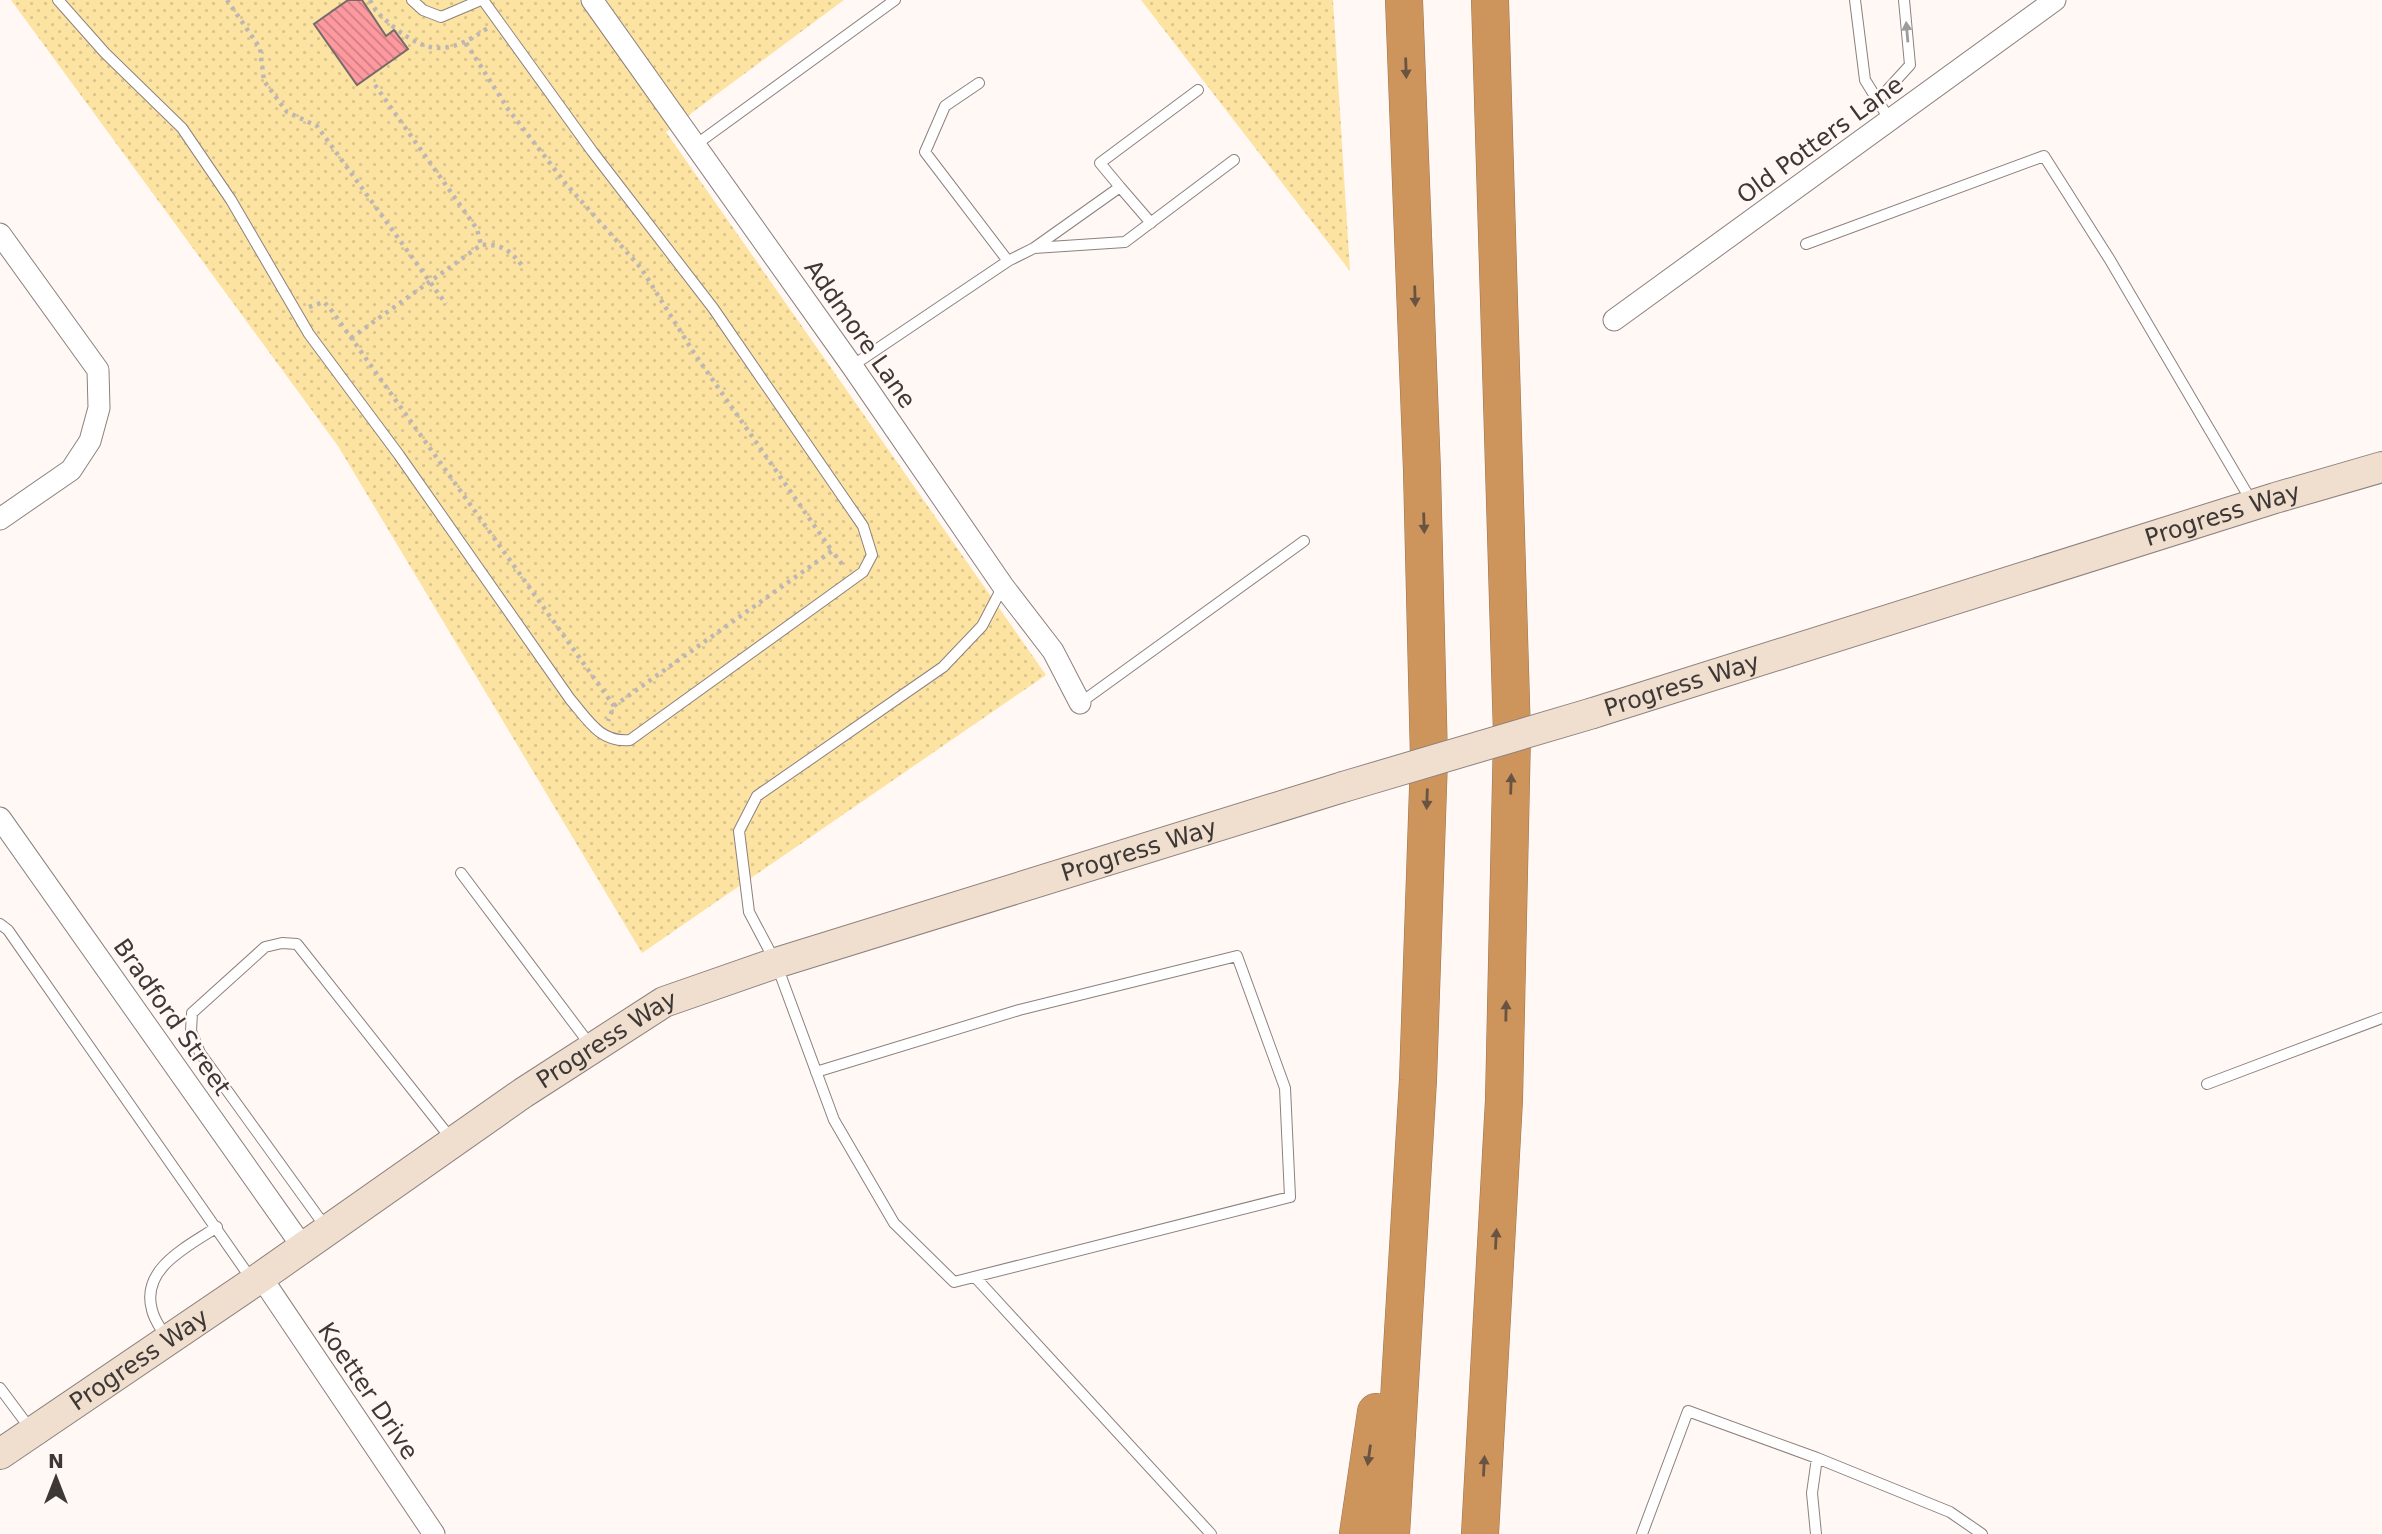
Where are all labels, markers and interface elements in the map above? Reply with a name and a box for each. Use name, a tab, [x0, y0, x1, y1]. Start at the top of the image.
one-way arrow	[1901, 20, 1912, 42]
one-way arrow	[1401, 57, 1412, 79]
street label: Old Potters Lane	[1732, 70, 1908, 210]
street label: Addmore Lane	[799, 255, 921, 413]
one-way arrow	[1409, 285, 1420, 307]
street label: Progress Way	[2141, 477, 2303, 552]
one-way arrow	[1418, 512, 1429, 534]
street label: Progress Way	[1601, 647, 1763, 723]
one-way arrow	[1506, 773, 1517, 795]
one-way arrow	[1422, 789, 1433, 811]
street label: Progress Way	[1058, 813, 1220, 888]
street label: Bradford Street	[108, 933, 236, 1101]
street label: Progress Way	[531, 985, 680, 1095]
one-way arrow	[1500, 1000, 1512, 1022]
one-way arrow	[1491, 1227, 1502, 1249]
street label: Progress Way	[64, 1303, 214, 1417]
street label: Koetter Drive	[312, 1317, 424, 1465]
north arrow	[21, 1443, 91, 1513]
one-way arrow	[1364, 1444, 1375, 1466]
text: N	[48, 1450, 64, 1472]
one-way arrow	[1478, 1455, 1489, 1477]

